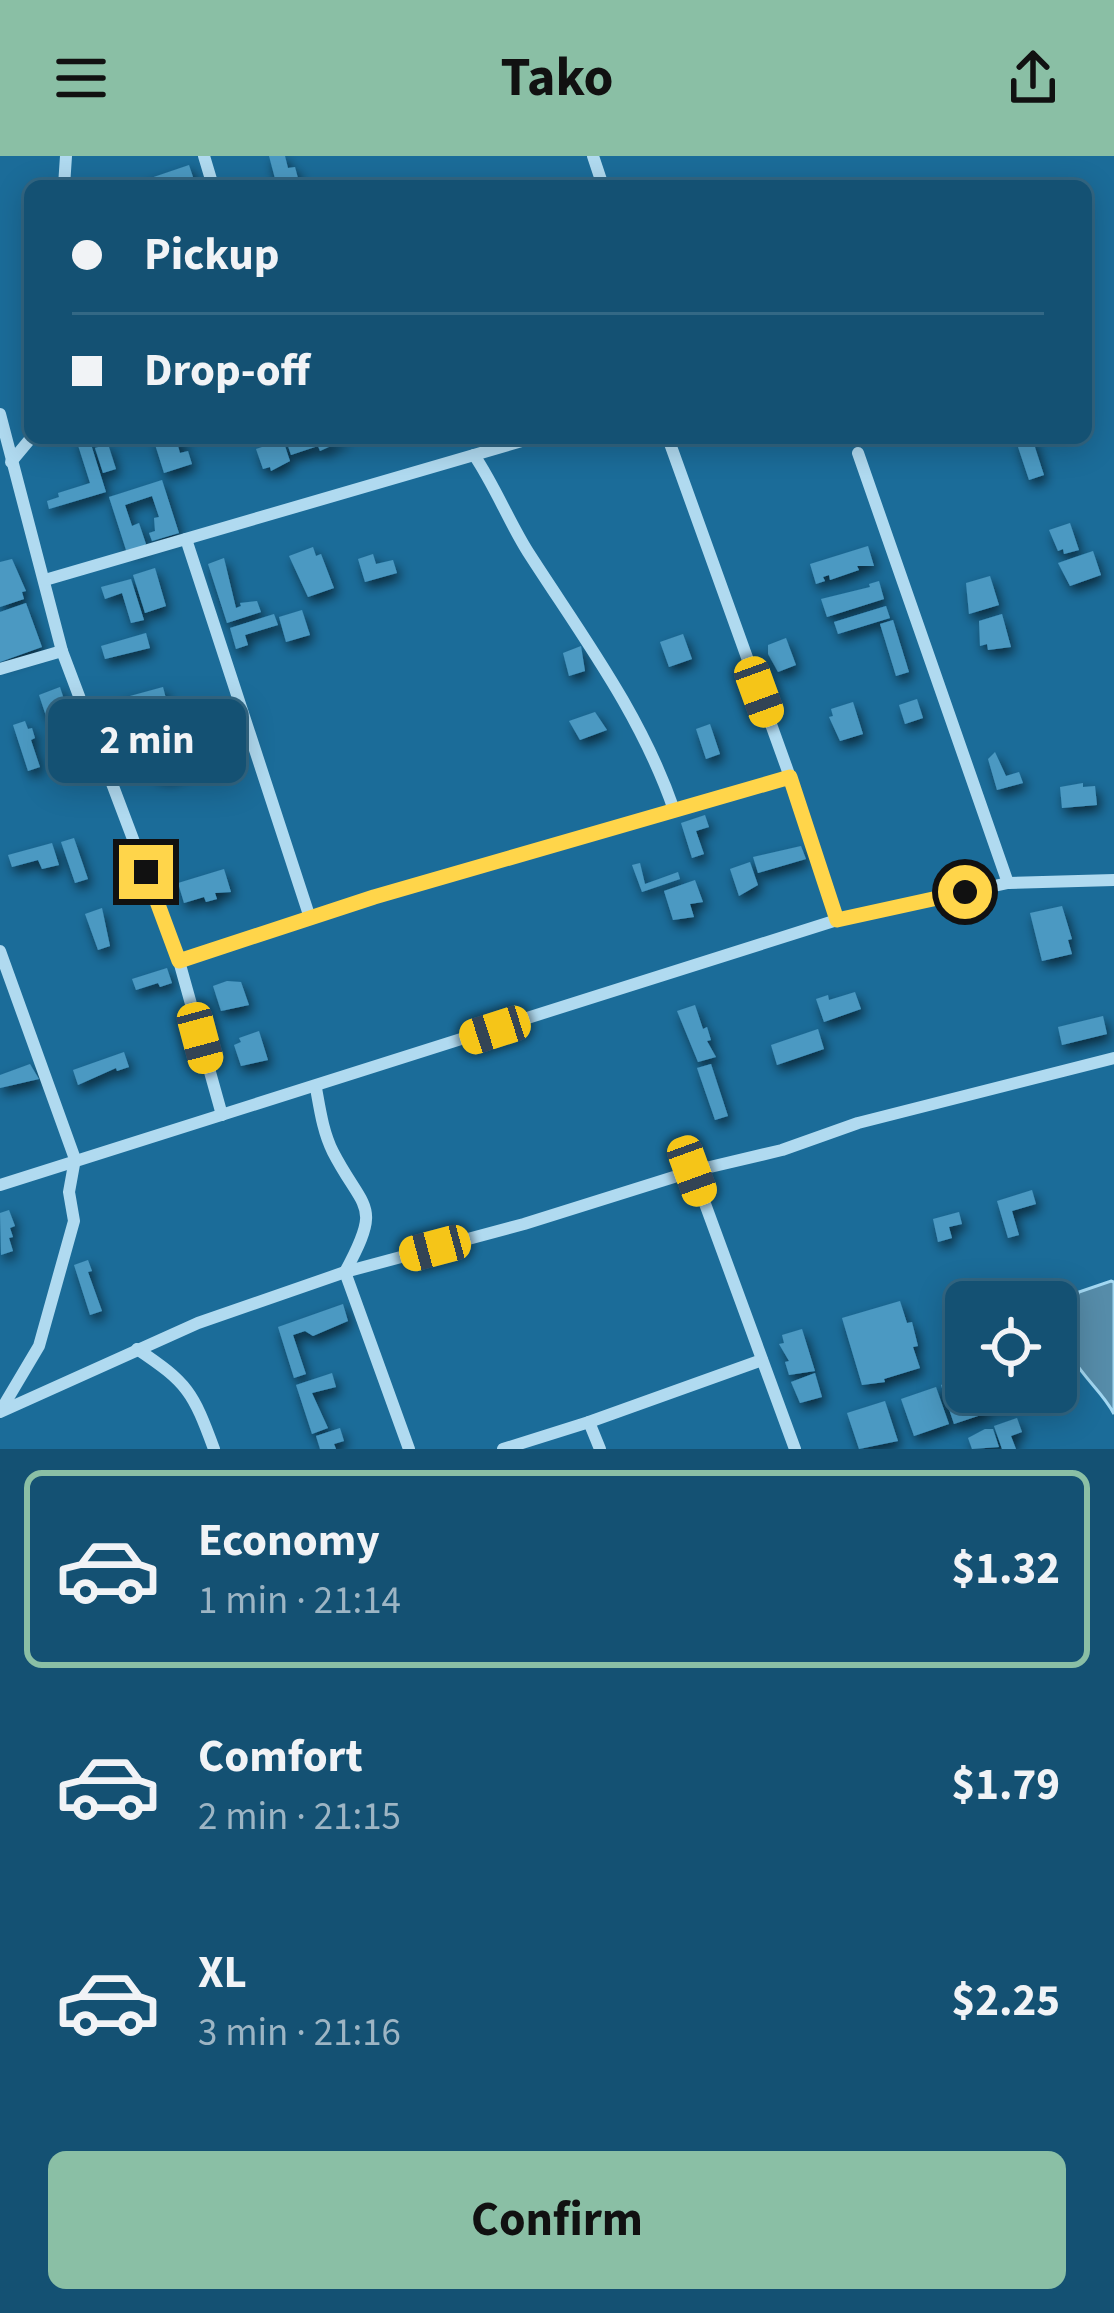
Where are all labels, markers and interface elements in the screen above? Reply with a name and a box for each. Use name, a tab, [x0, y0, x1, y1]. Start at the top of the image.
text: Tako	[500, 40, 614, 117]
icon: menu	[48, 45, 114, 111]
icon: share	[1000, 45, 1066, 111]
text: Pickup	[144, 223, 280, 287]
text: Drop-off	[144, 339, 310, 403]
car	[730, 652, 788, 732]
callout: 2 min	[47, 698, 245, 782]
text: 2 min	[100, 713, 194, 769]
route end	[119, 845, 173, 899]
route start	[938, 865, 992, 919]
car	[173, 999, 227, 1077]
car	[455, 1002, 535, 1058]
car	[663, 1131, 721, 1211]
car	[396, 1221, 474, 1275]
map controls	[945, 1281, 1077, 1413]
button: locate	[945, 1281, 1077, 1413]
text: Economy	[198, 1509, 380, 1573]
icon: car	[54, 1515, 162, 1623]
text: $1.32	[951, 1537, 1060, 1601]
text: 1 min · 21:14	[198, 1573, 401, 1629]
text: Comfort	[198, 1725, 363, 1789]
icon: car	[54, 1731, 162, 1839]
text: $1.79	[951, 1753, 1060, 1817]
text: 2 min · 21:15	[198, 1789, 401, 1845]
text: XL	[198, 1941, 247, 2005]
icon: car	[54, 1947, 162, 2055]
text: $2.25	[951, 1969, 1060, 2033]
text: 3 min · 21:16	[198, 2005, 401, 2061]
button: Confirm	[48, 2151, 1066, 2289]

